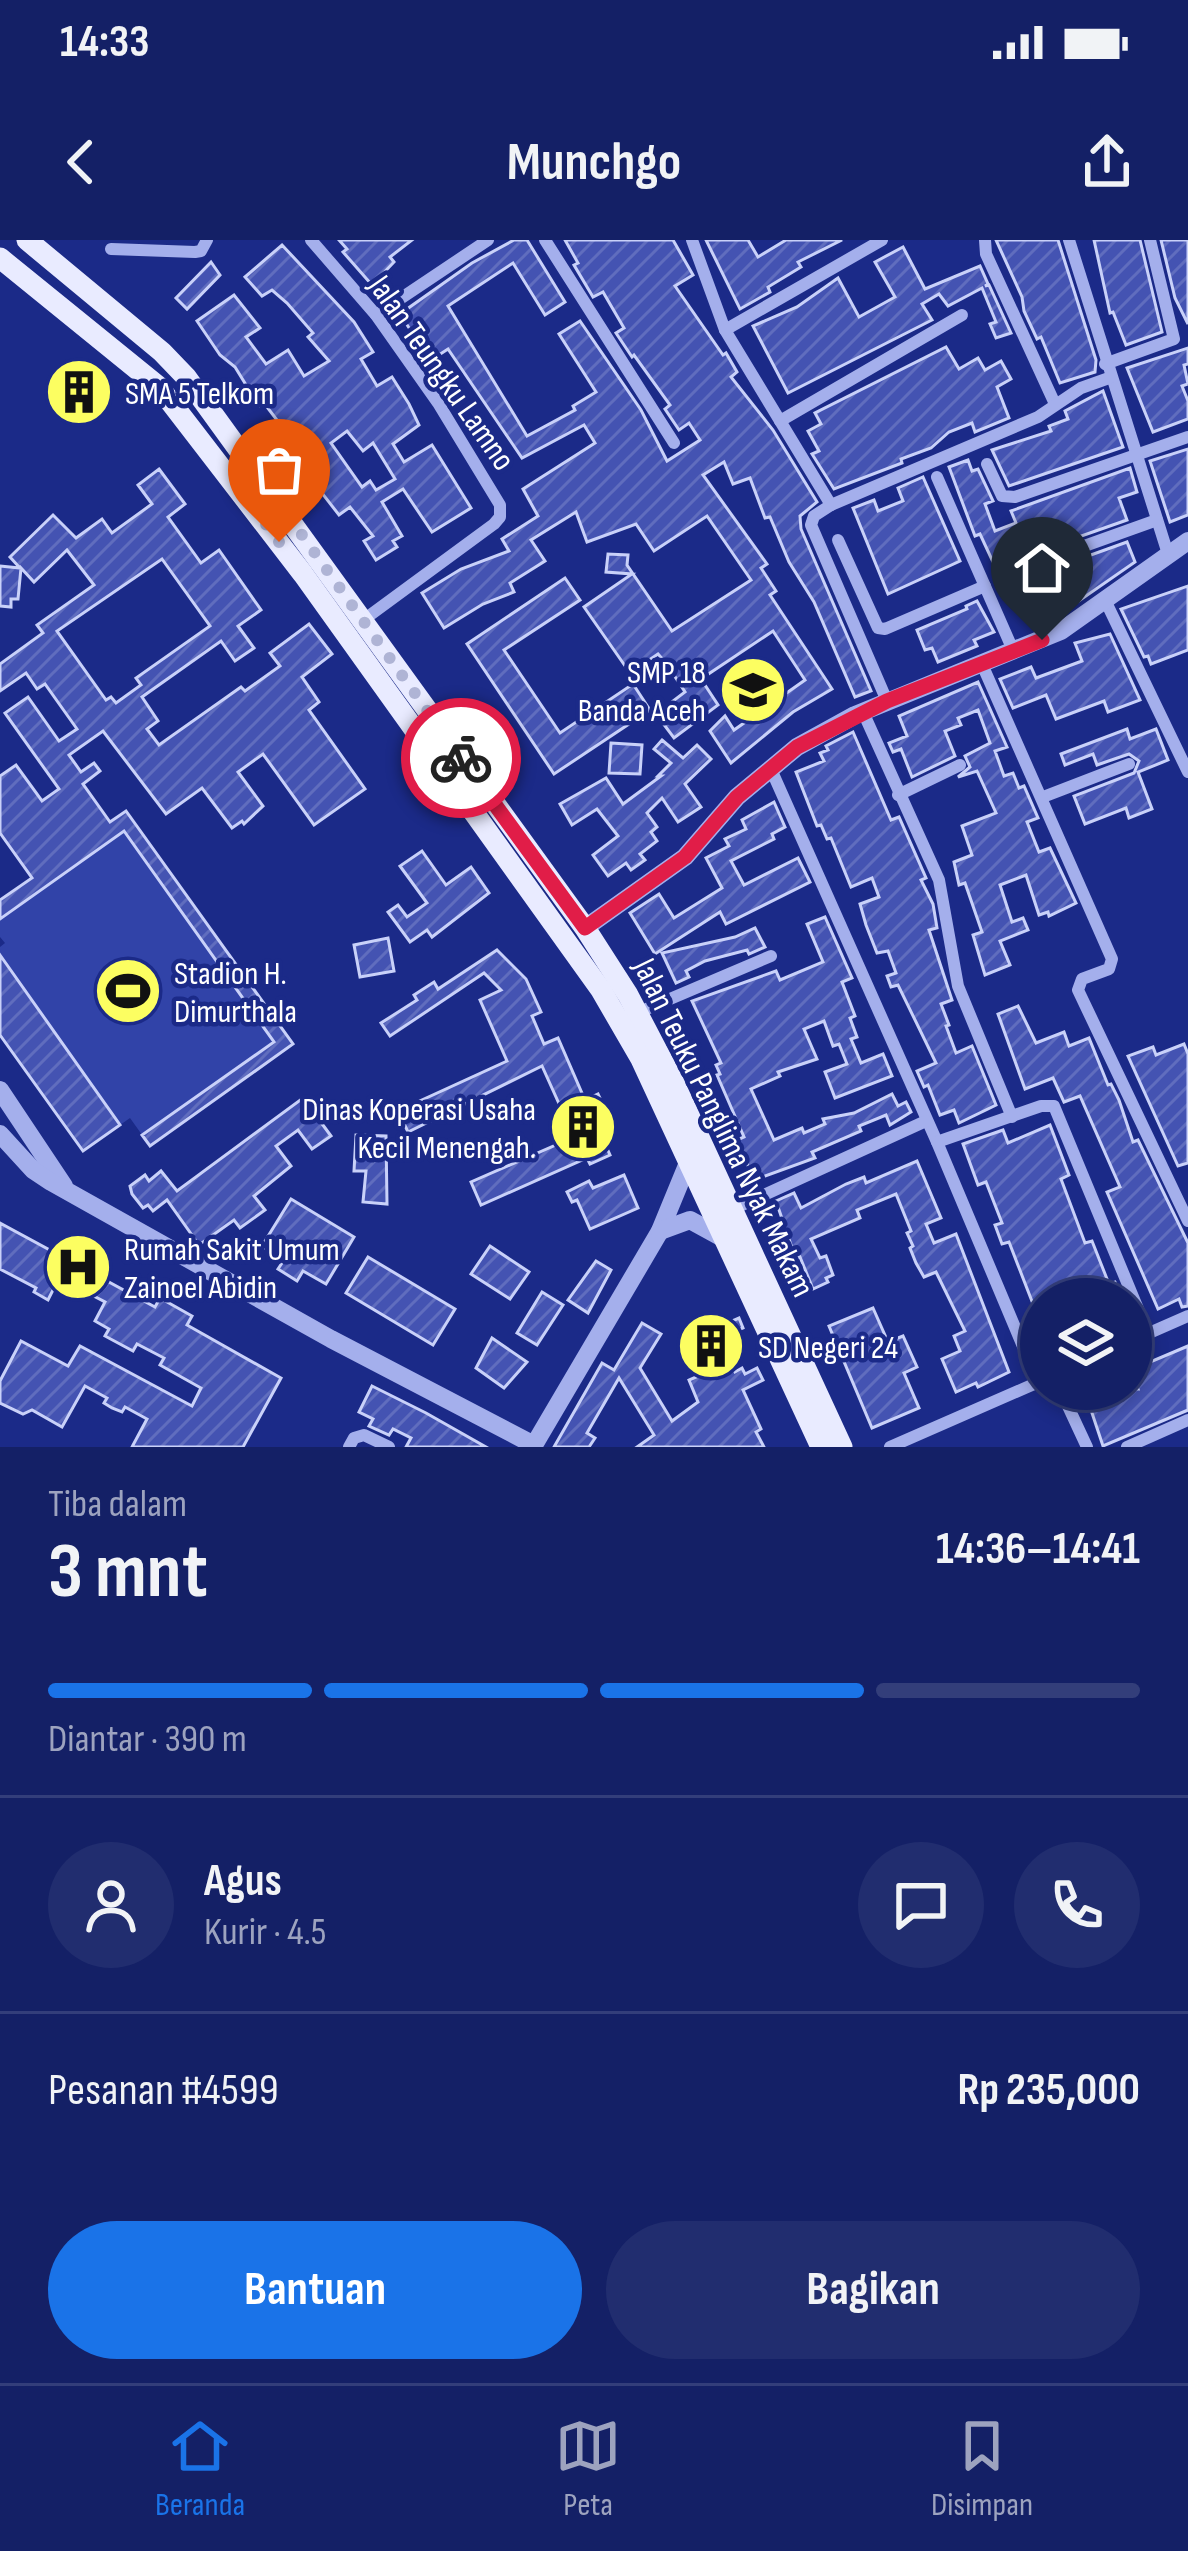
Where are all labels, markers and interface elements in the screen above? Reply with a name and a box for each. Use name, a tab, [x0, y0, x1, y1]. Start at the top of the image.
text: 14:33	[60, 15, 149, 70]
icon: back	[48, 129, 114, 195]
icon: share	[1074, 129, 1140, 195]
text: Munchgo	[507, 130, 681, 195]
street label: Jalan Teungku Lamno	[359, 267, 523, 478]
building icon: SMA 5 Telkom	[44, 357, 114, 427]
place label: SMA 5 Telkom	[125, 374, 274, 414]
pin	[228, 419, 330, 542]
icon: bag	[246, 437, 312, 503]
pin	[991, 517, 1093, 640]
icon: home	[1009, 535, 1075, 601]
place label: SMP 18 Banda Aceh	[578, 653, 706, 731]
school or university icon: SMP 18 Banda Aceh	[718, 655, 788, 725]
courier	[401, 698, 521, 818]
icon: bike	[428, 725, 494, 791]
street label: Jalan Teuku Panglima Nyak Makam	[623, 951, 823, 1304]
place label: Stadion H. Dimurthala	[174, 954, 297, 1032]
sports icon: Stadion H. Dimurthala	[93, 956, 163, 1026]
place label: Dinas Koperasi Usaha Kecil Menengah.	[302, 1090, 536, 1168]
building icon: Dinas Koperasi Usaha Kecil Menengah.	[548, 1092, 618, 1162]
place label: Rumah Sakit Umum Zainoel Abidin	[124, 1230, 340, 1308]
hospital icon: Rumah Sakit Umum Zainoel Abidin	[43, 1232, 113, 1302]
map controls	[1020, 1278, 1152, 1410]
button: layers	[1020, 1278, 1152, 1410]
building icon: SD Negeri 24	[676, 1311, 746, 1381]
place label: SD Negeri 24	[758, 1328, 898, 1368]
text: Tiba dalam	[48, 1481, 187, 1528]
text: 14:36–14:41	[936, 1522, 1140, 1577]
text: 3 mnt	[48, 1526, 208, 1619]
text: Diantar · 390 m	[48, 1716, 247, 1763]
button: person	[48, 1842, 174, 1968]
button: chat	[858, 1842, 984, 1968]
button: phone	[1014, 1842, 1140, 1968]
text: Agus	[204, 1854, 282, 1909]
text: Kurir · 4.5	[204, 1909, 326, 1956]
text: Pesanan #4599	[48, 2063, 279, 2118]
text: Rp 235,000	[957, 2063, 1140, 2118]
button: Bantuan	[48, 2221, 582, 2359]
button: Bagikan	[606, 2221, 1140, 2359]
tab: Beranda	[155, 2413, 245, 2525]
tab: Peta	[555, 2413, 621, 2525]
tab: Disimpan	[931, 2413, 1033, 2525]

